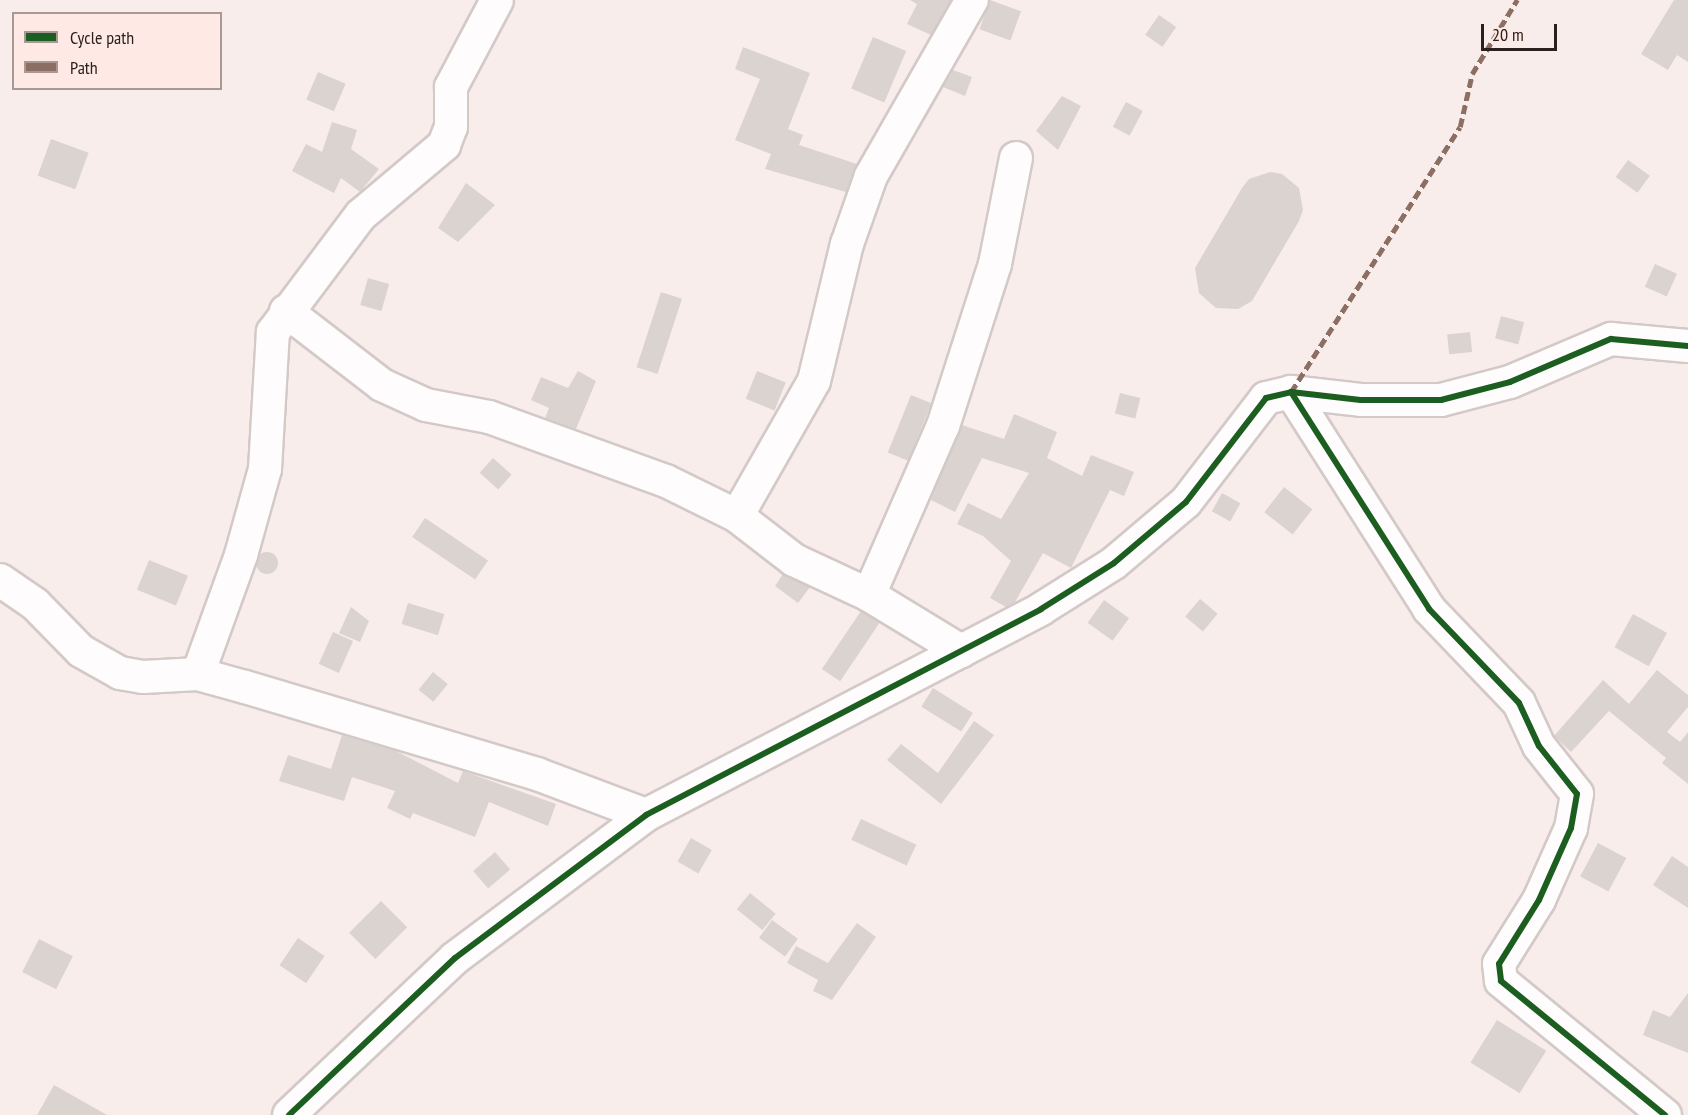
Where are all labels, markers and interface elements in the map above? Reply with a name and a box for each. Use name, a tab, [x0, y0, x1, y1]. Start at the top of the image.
legend	[12, 12, 222, 90]
scale bar	[1484, 12, 1560, 50]
text: 20 m	[1492, 23, 1524, 46]
text: Cycle path	[70, 26, 134, 49]
text: Path	[70, 56, 98, 79]

